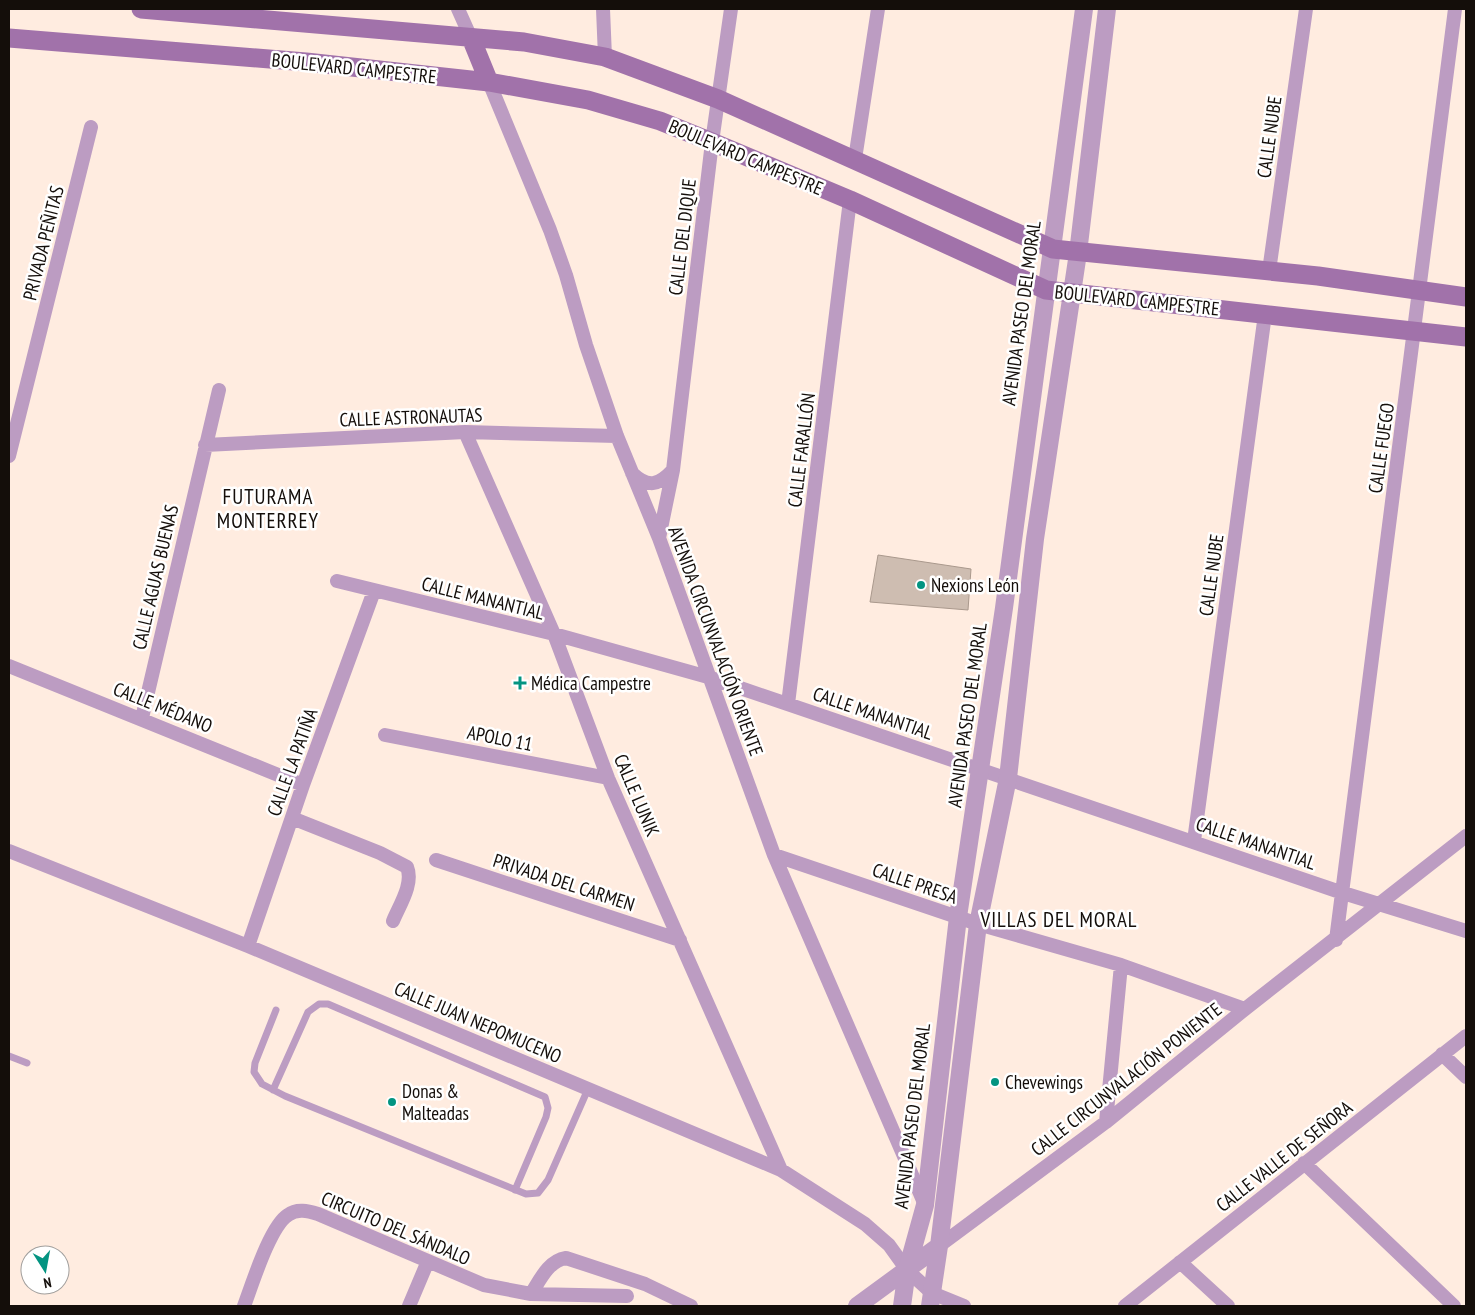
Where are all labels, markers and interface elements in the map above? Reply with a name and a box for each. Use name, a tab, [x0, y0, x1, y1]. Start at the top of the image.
street label: BOULEVARD CAMPESTRE	[270, 47, 438, 89]
street label: CALLE NUBE	[1251, 95, 1287, 179]
street label: BOULEVARD CAMPESTRE	[665, 114, 827, 200]
street label: CALLE DEL DIQUE	[663, 177, 701, 297]
street label: PRIVADA PEÑITAS	[17, 183, 69, 303]
street label: AVENIDA PASEO DEL MORAL	[996, 219, 1046, 407]
street label: BOULEVARD CAMPESTRE	[1053, 279, 1221, 321]
street label: CALLE FARALLÓN	[782, 391, 820, 509]
street label: CALLE FUEGO	[1363, 401, 1399, 495]
street label: CALLE ASTRONAUTAS	[339, 403, 483, 431]
district label: FUTURAMA MONTERREY	[217, 483, 319, 534]
street label: CALLE AGUAS BUENAS	[127, 502, 183, 652]
street label: AVENIDA CIRCUNVALACIÓN ORIENTE	[663, 523, 769, 759]
street label: CALLE NUBE	[1193, 533, 1229, 617]
street label: CALLE MANANTIAL	[419, 571, 547, 625]
place label: Nexions León	[931, 573, 1019, 597]
marker: Nexions León	[915, 579, 927, 591]
street label: AVENIDA PASEO DEL MORAL	[942, 621, 992, 809]
place label: Médica Campestre	[531, 671, 651, 695]
street label: CALLE MÉDANO	[110, 676, 216, 738]
marker: Médica Campestre	[513, 676, 527, 690]
street label: CALLE MANANTIAL	[810, 681, 936, 745]
street label: CALLE LA PATIÑA	[261, 705, 323, 819]
street label: APOLO 11	[465, 720, 535, 756]
street label: CALLE LUNIK	[609, 750, 665, 840]
street label: CALLE MANANTIAL	[1193, 811, 1319, 875]
street label: PRIVADA DEL CARMEN	[490, 848, 638, 916]
street label: CALLE PRESA	[869, 857, 961, 909]
district label: VILLAS DEL MORAL	[979, 906, 1138, 933]
street label: CALLE JUAN NEPOMUCENO	[391, 976, 565, 1068]
street label: CALLE CIRCUNVALACIÓN PONIENTE	[1026, 997, 1226, 1161]
street label: AVENIDA PASEO DEL MORAL	[889, 1022, 935, 1210]
place label: Chevewings	[1005, 1070, 1083, 1094]
marker: Chevewings	[989, 1076, 1001, 1088]
place label: Donas & Malteadas	[402, 1079, 469, 1125]
street label: CALLE VALLE DE SEÑORA	[1211, 1095, 1357, 1217]
marker: Donas & Malteadas	[386, 1096, 398, 1108]
street label: CIRCUITO DEL SÁNDALO	[318, 1186, 474, 1270]
north arrow	[20, 1245, 70, 1295]
text: N	[42, 1273, 53, 1292]

